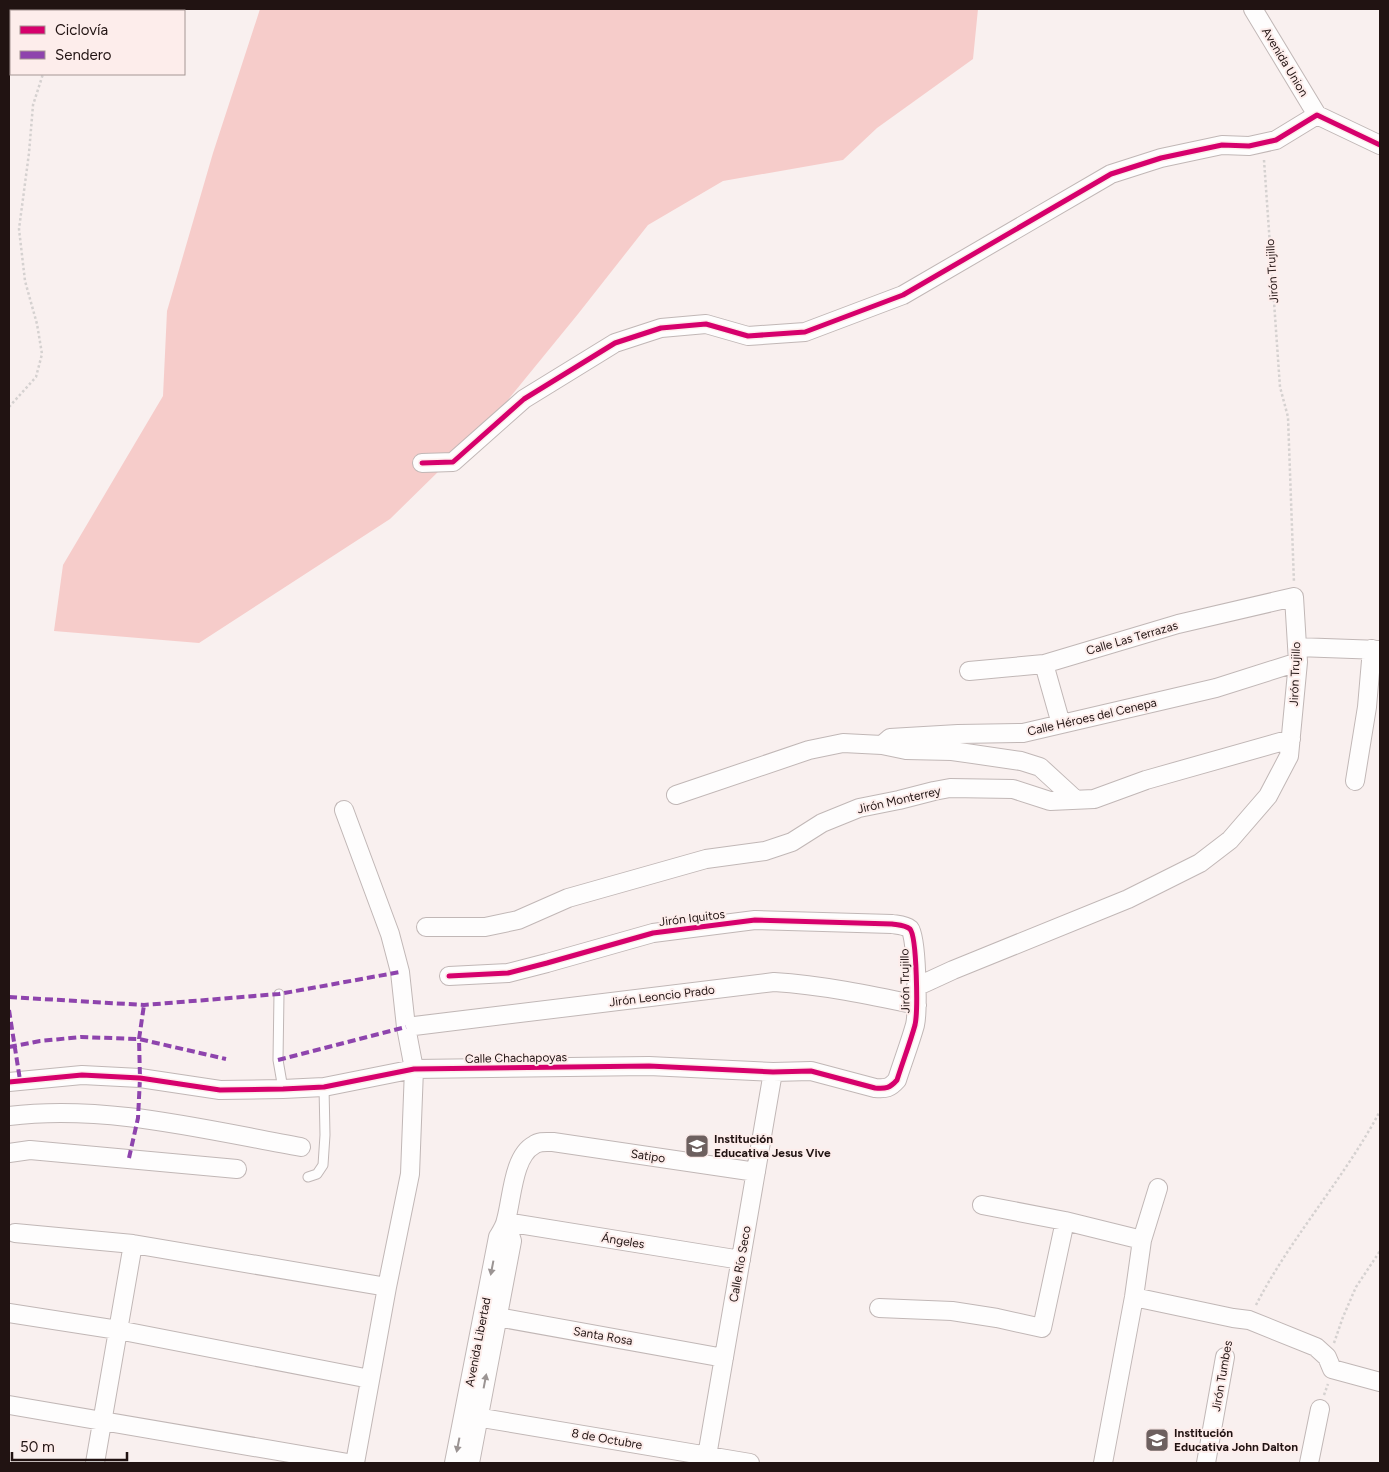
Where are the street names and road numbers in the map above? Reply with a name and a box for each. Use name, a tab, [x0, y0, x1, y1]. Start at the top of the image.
street label: Avenida Union	[1259, 25, 1311, 99]
street label: Jirón Trujillo	[1263, 238, 1281, 304]
street label: Calle Las Terrazas	[1085, 618, 1180, 658]
street label: Jirón Trujillo	[1287, 641, 1303, 707]
street label: Calle Héroes del Cenepa	[1026, 695, 1158, 739]
street label: Jirón Monterrey	[856, 783, 943, 816]
street label: Jirón Iquitos	[658, 907, 726, 929]
street label: Jirón Trujillo	[897, 948, 913, 1013]
street label: Jirón Leoncio Prado	[608, 983, 716, 1009]
street label: Calle Chachapoyas	[465, 1050, 568, 1066]
street label: Satipo	[630, 1147, 666, 1165]
street label: Calle Río Seco	[726, 1225, 754, 1303]
street label: Ángeles	[601, 1231, 646, 1251]
street label: Avenida Libertad	[462, 1296, 494, 1388]
street label: Santa Rosa	[572, 1324, 634, 1348]
street label: Jirón Tumbes	[1209, 1339, 1235, 1413]
street label: 8 de Octubre	[571, 1426, 644, 1452]

